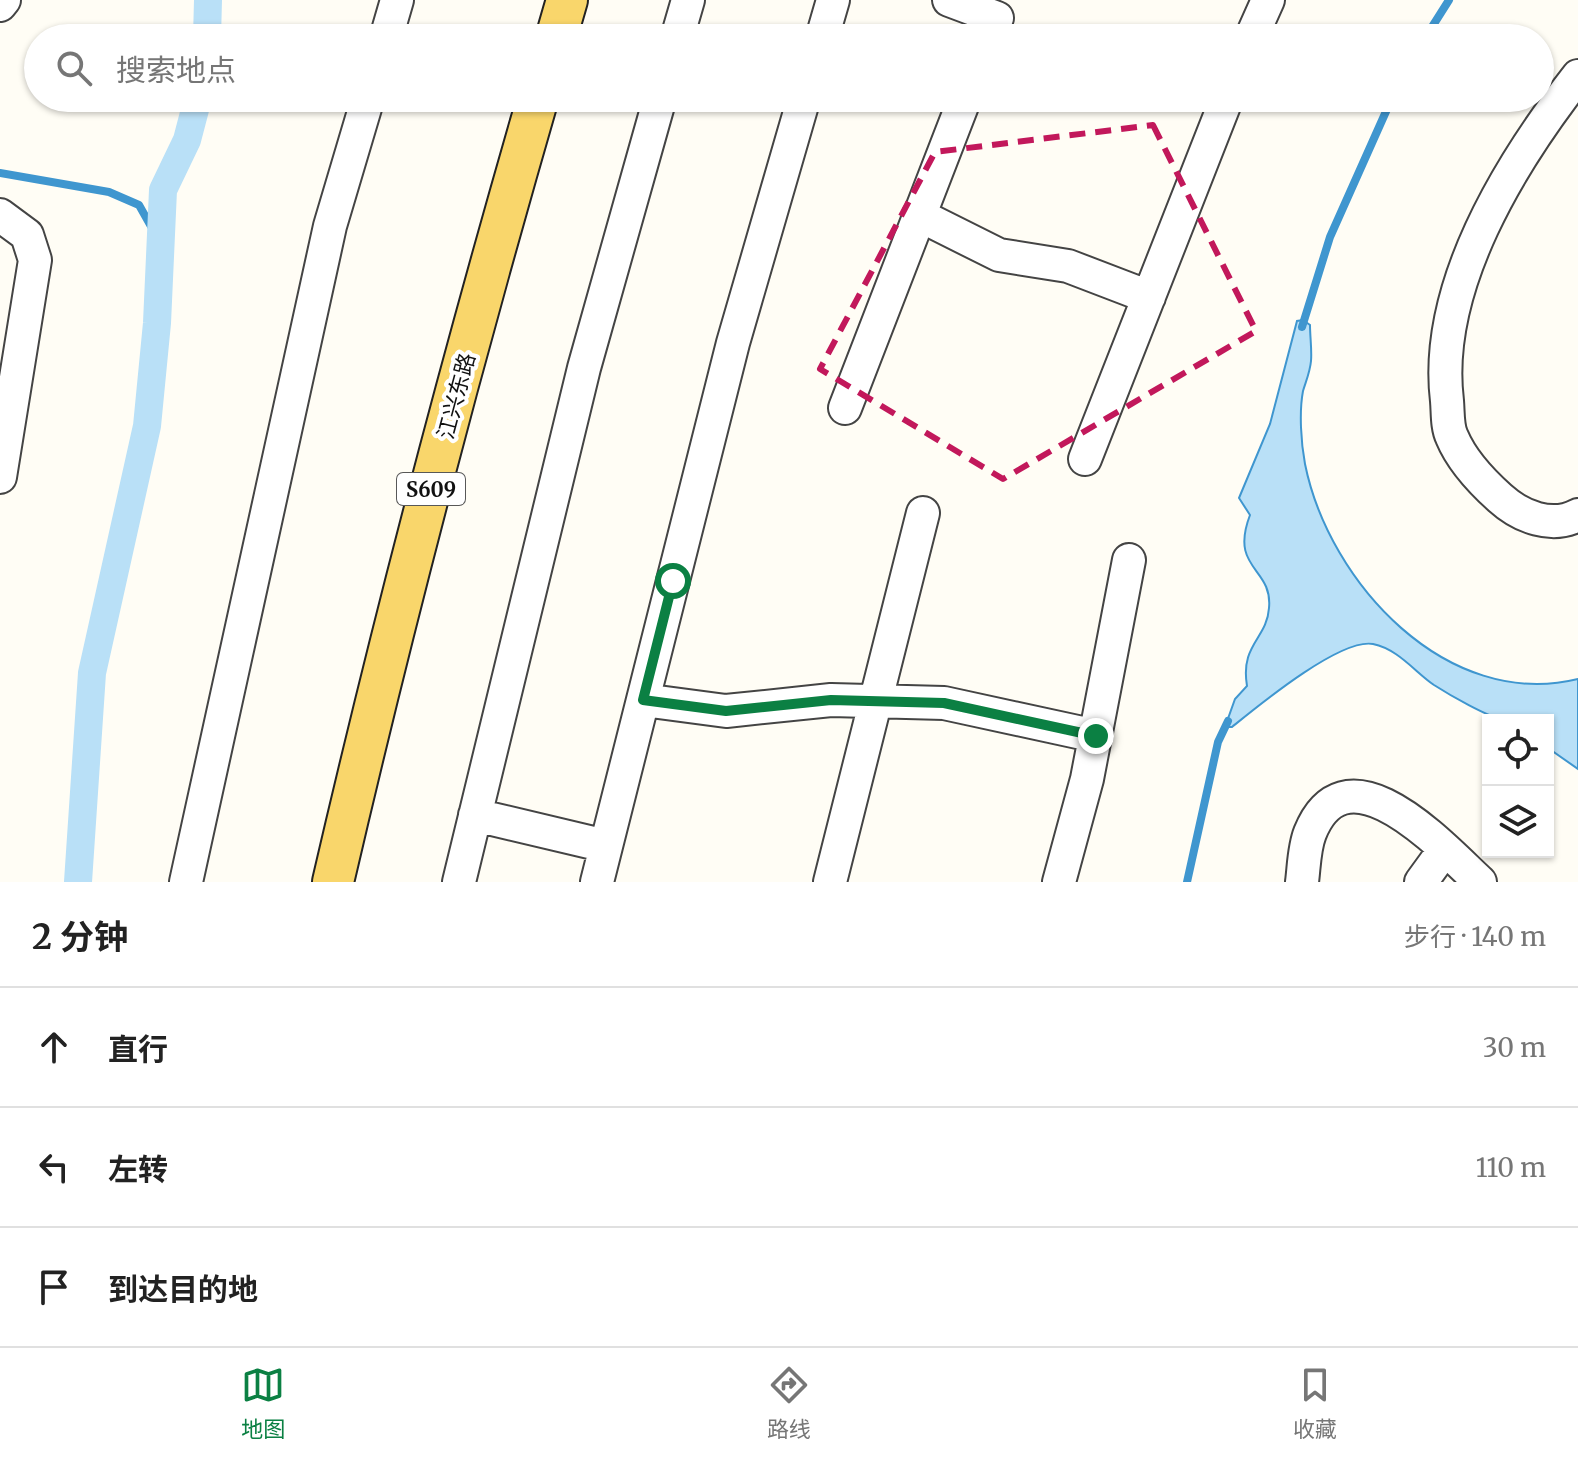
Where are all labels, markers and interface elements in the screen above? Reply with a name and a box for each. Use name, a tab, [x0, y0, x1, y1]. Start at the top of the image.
search box	[24, 24, 1554, 112]
icon: search	[52, 46, 96, 90]
text: 搜索地点	[116, 51, 236, 89]
street label: 江兴东路	[431, 350, 481, 442]
road number: S609	[397, 473, 465, 505]
route start	[655, 563, 691, 599]
map controls	[1482, 714, 1554, 858]
button: locate	[1482, 714, 1554, 786]
route end	[1078, 718, 1114, 754]
button: layers	[1482, 786, 1554, 858]
text: 2 分钟	[32, 916, 128, 958]
text: 步行 · 140 m	[1404, 920, 1546, 953]
icon: ahead	[32, 1025, 76, 1069]
text: 直行	[108, 1030, 168, 1068]
text: 30 m	[1483, 1031, 1546, 1064]
icon: left	[32, 1145, 76, 1189]
text: 左转	[108, 1150, 168, 1188]
text: 110 m	[1476, 1151, 1546, 1184]
icon: arrive	[32, 1265, 76, 1309]
text: 到达目的地	[108, 1270, 258, 1308]
tab: 地图	[241, 1363, 285, 1443]
tab: 路线	[767, 1363, 811, 1443]
tab: 收藏	[1293, 1363, 1337, 1443]

